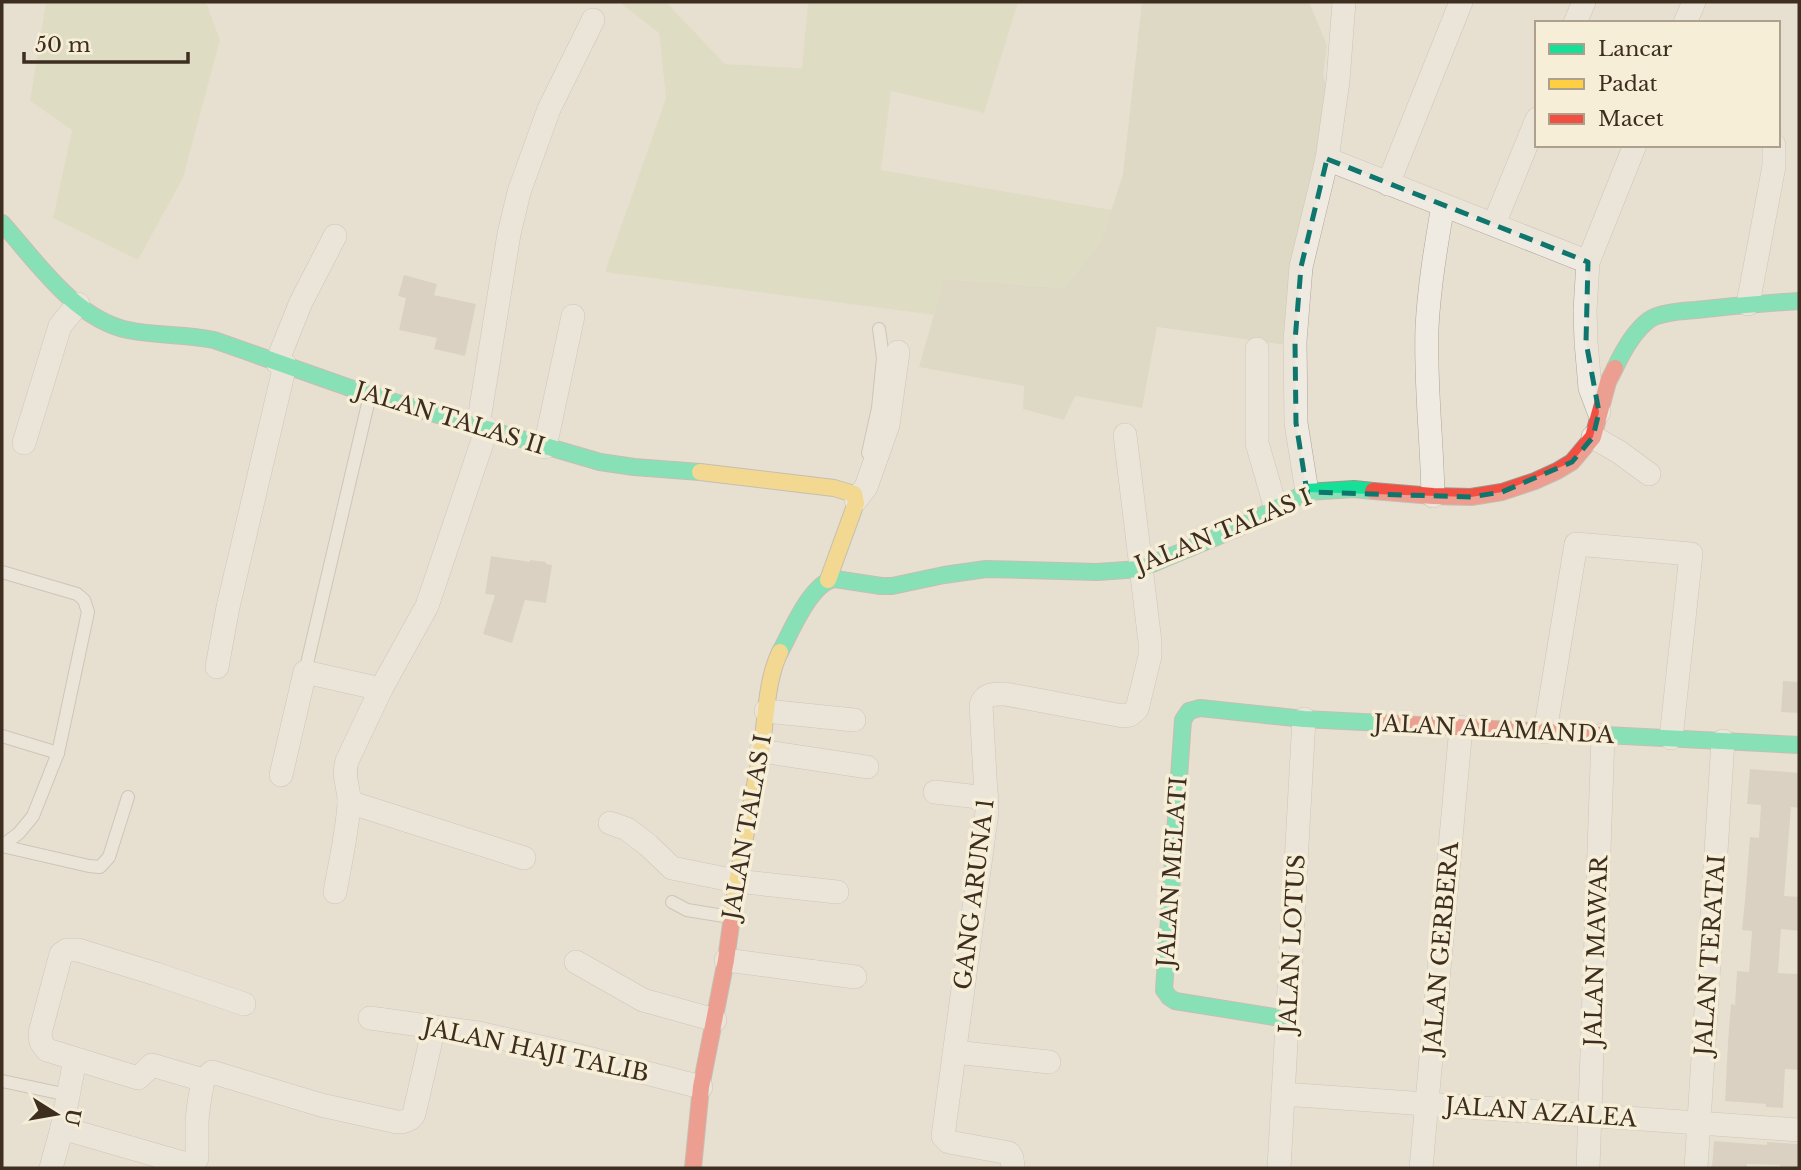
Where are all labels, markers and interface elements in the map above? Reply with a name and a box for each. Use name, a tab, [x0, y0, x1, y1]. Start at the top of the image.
scale bar	[24, 21, 189, 65]
legend	[1535, 21, 1780, 147]
text: 50 m	[35, 32, 91, 58]
text: Lancar	[1598, 36, 1672, 62]
text: Padat	[1598, 71, 1658, 97]
text: Macet	[1598, 106, 1664, 132]
street label: JALAN TALAS II	[349, 375, 548, 460]
street label: JALAN TALAS I	[1128, 483, 1315, 580]
street label: JALAN ALAMANDA	[1370, 709, 1616, 749]
street label: JALAN TALAS I	[716, 732, 777, 925]
street label: JALAN MELATI	[1151, 776, 1193, 971]
street label: GANG ARUNA 1	[948, 797, 1000, 991]
street label: JALAN GERBERA	[1417, 839, 1464, 1058]
street label: JALAN LOTUS	[1273, 854, 1311, 1037]
street label: JALAN MAWAR	[1579, 854, 1613, 1050]
street label: JALAN TERATAI	[1689, 854, 1731, 1059]
street label: JALAN HAJI TALIB	[418, 1012, 652, 1088]
north arrow	[21, 1079, 91, 1149]
street label: JALAN AZALEA	[1441, 1091, 1639, 1133]
text: U	[59, 1107, 85, 1128]

